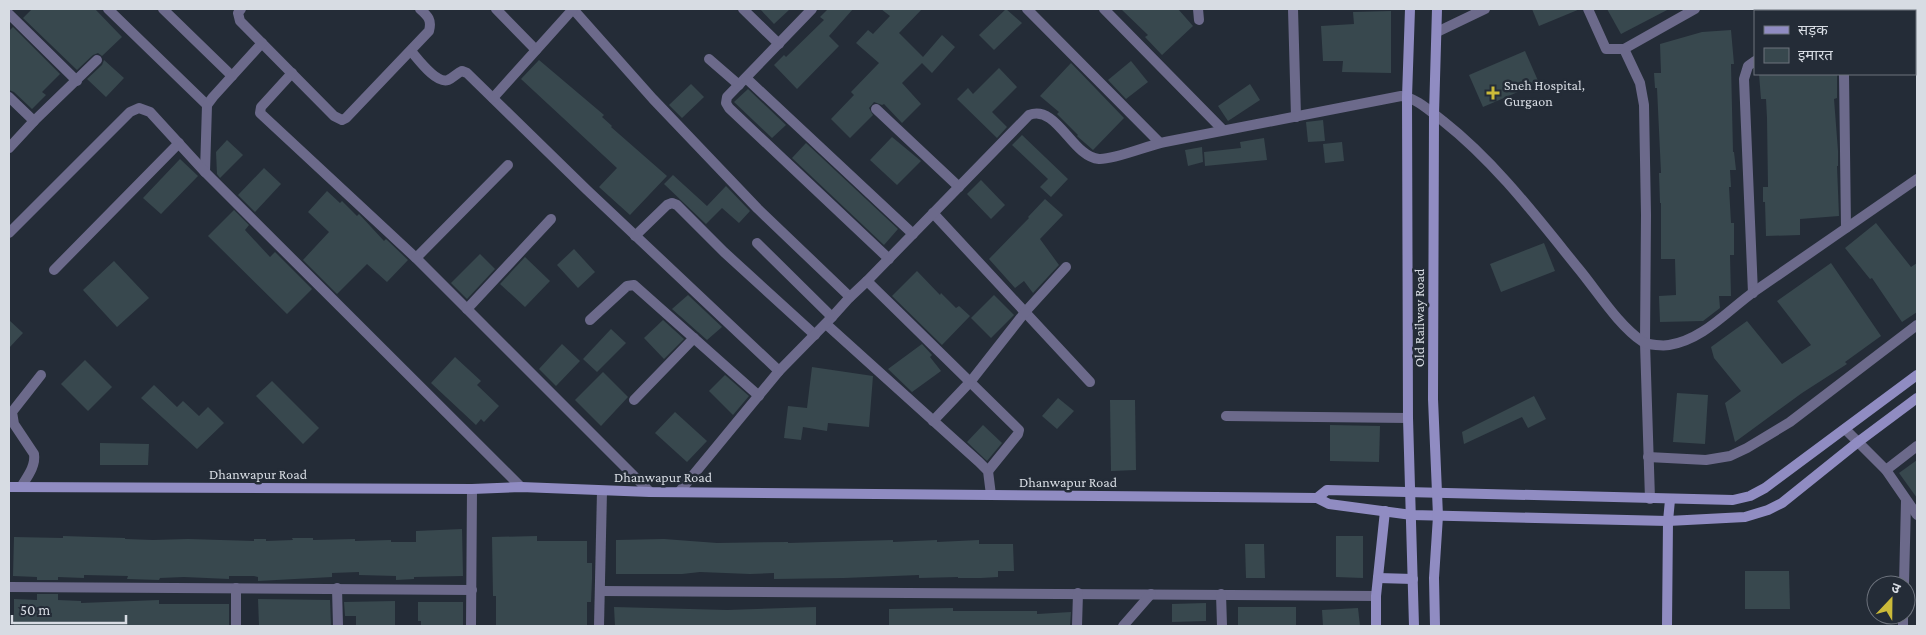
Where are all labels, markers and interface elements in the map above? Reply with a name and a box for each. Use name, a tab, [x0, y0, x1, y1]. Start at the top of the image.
legend	[1754, 10, 1916, 75]
text: सड़क	[1798, 22, 1828, 38]
text: इमारत	[1798, 47, 1833, 63]
place label: Sneh Hospital, Gurgaon	[1504, 77, 1585, 109]
marker: Sneh Hospital, Gurgaon	[1486, 86, 1500, 100]
street label: Old Railway Road	[1411, 268, 1427, 367]
street label: Dhanwapur Road	[209, 466, 308, 482]
street label: Dhanwapur Road	[614, 469, 713, 485]
street label: Dhanwapur Road	[1019, 474, 1118, 490]
north arrow	[1866, 575, 1916, 625]
text: उ	[1889, 579, 1903, 597]
scale bar	[12, 592, 126, 624]
text: 50 m	[20, 602, 50, 618]

